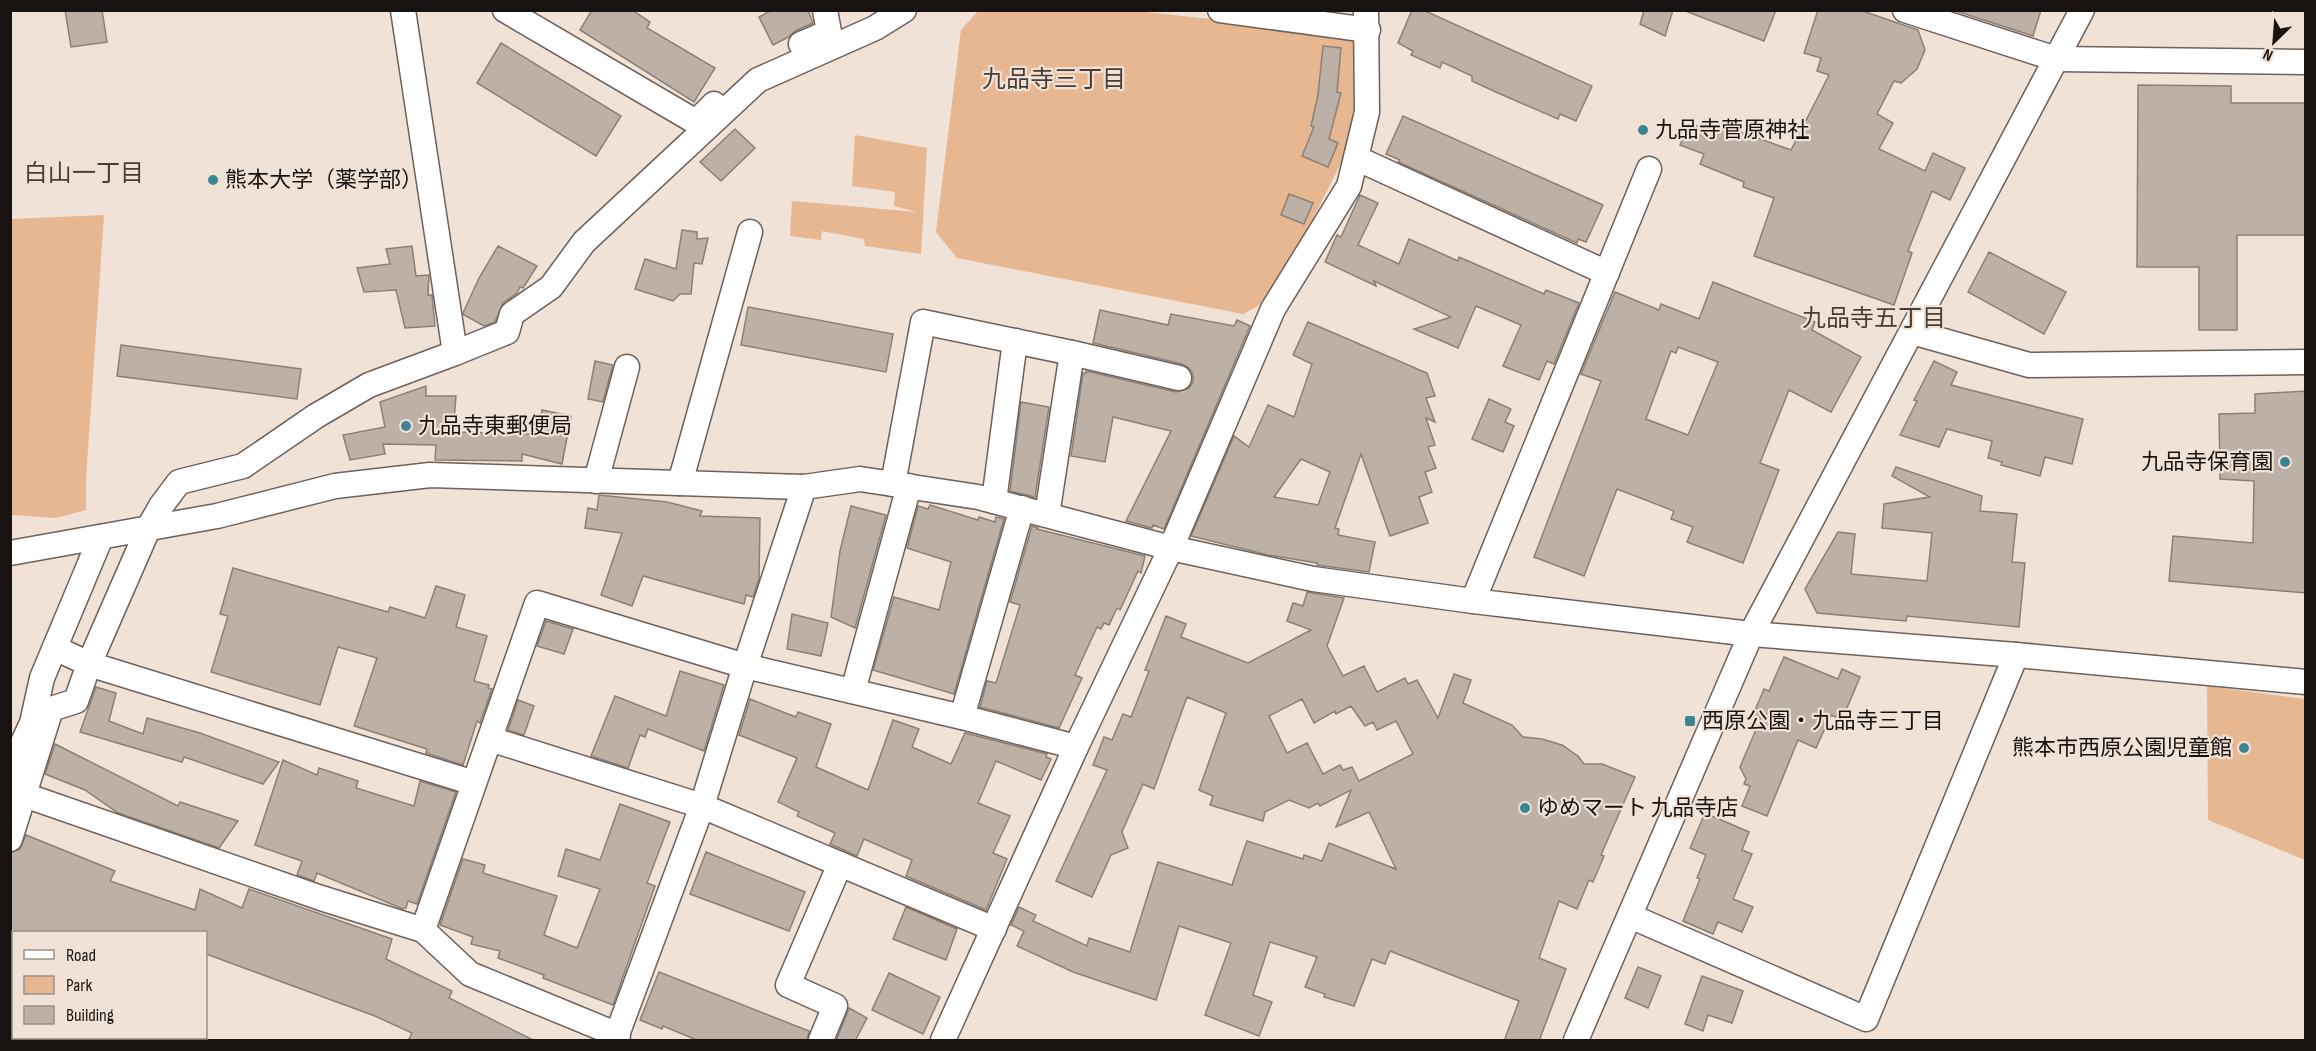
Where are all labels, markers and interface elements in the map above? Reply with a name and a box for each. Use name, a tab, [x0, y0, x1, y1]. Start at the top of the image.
north arrow	[2244, 12, 2304, 72]
text: N	[2260, 44, 2276, 65]
district label: 九品寺三丁目	[982, 65, 1126, 94]
place label: 九品寺菅原神社	[1655, 117, 1809, 144]
marker: 九品寺菅原神社	[1636, 123, 1650, 137]
district label: 白山一丁目	[24, 159, 144, 188]
place label: 熊本大学（薬学部）	[225, 167, 423, 194]
marker: 熊本大学（薬学部）	[206, 173, 220, 187]
district label: 九品寺五丁目	[1802, 304, 1946, 333]
place label: 九品寺東郵便局	[418, 413, 572, 440]
marker: 九品寺東郵便局	[399, 419, 413, 433]
place label: 九品寺保育園	[2141, 449, 2273, 476]
marker: 九品寺保育園	[2278, 455, 2292, 469]
place label: 西原公園・九品寺三丁目	[1702, 708, 1944, 735]
marker: 西原公園・九品寺三丁目	[1683, 714, 1697, 728]
place label: 熊本市西原公園児童館	[2012, 735, 2232, 762]
marker: 熊本市西原公園児童館	[2237, 741, 2251, 755]
place label: ゆめマート 九品寺店	[1537, 795, 1739, 822]
marker: ゆめマート 九品寺店	[1518, 801, 1532, 815]
legend	[12, 931, 207, 1039]
text: Road	[66, 945, 96, 966]
text: Park	[66, 975, 92, 996]
text: Building	[66, 1005, 114, 1026]

